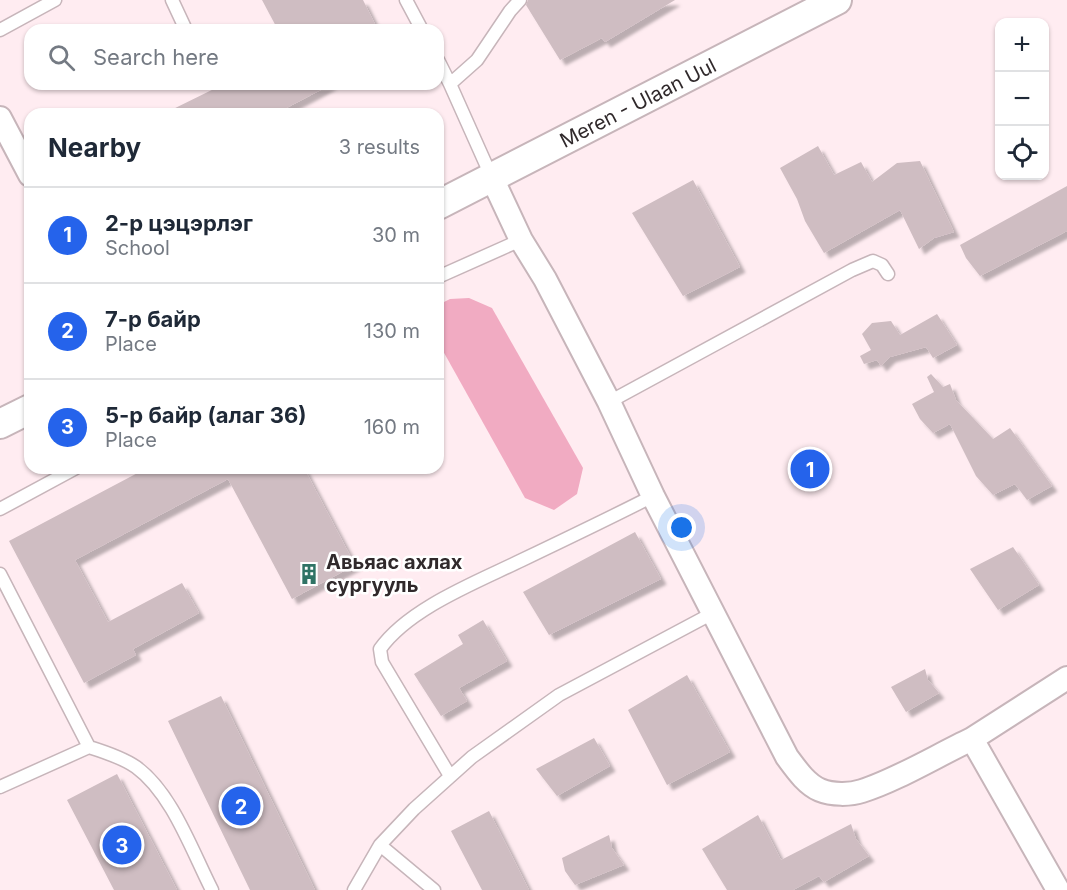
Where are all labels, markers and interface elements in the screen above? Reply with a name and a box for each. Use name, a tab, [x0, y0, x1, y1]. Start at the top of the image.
map controls	[995, 18, 1049, 180]
button: +	[995, 18, 1049, 72]
search box	[24, 24, 444, 90]
icon: search	[45, 41, 78, 74]
text: Search here	[93, 44, 219, 70]
street label: Meren - Ulaan Uul	[556, 53, 720, 153]
button: −	[995, 72, 1049, 126]
button: locate	[995, 126, 1049, 180]
text: Nearby	[48, 132, 141, 163]
text: 3 results	[339, 135, 420, 159]
text: 2-р цэцэрлэг	[105, 210, 253, 236]
text: 1	[63, 223, 72, 247]
text: 30 m	[372, 223, 420, 247]
text: School	[105, 236, 170, 260]
text: 7-р байр	[105, 306, 201, 332]
text: 2	[61, 319, 74, 343]
text: 130 m	[364, 319, 420, 343]
text: Place	[105, 332, 157, 356]
text: 5-р байр (алаг 36)	[105, 402, 306, 428]
text: 3	[61, 415, 74, 439]
text: 160 m	[364, 415, 420, 439]
text: Place	[105, 428, 157, 452]
pin: 1	[790, 446, 830, 492]
your location	[667, 513, 696, 542]
place label: Авьяас ахлах сургууль	[326, 550, 463, 597]
building icon: Авьяас ахлах сургууль	[297, 562, 321, 586]
pin: 2	[222, 784, 260, 828]
pin: 3	[102, 822, 142, 868]

